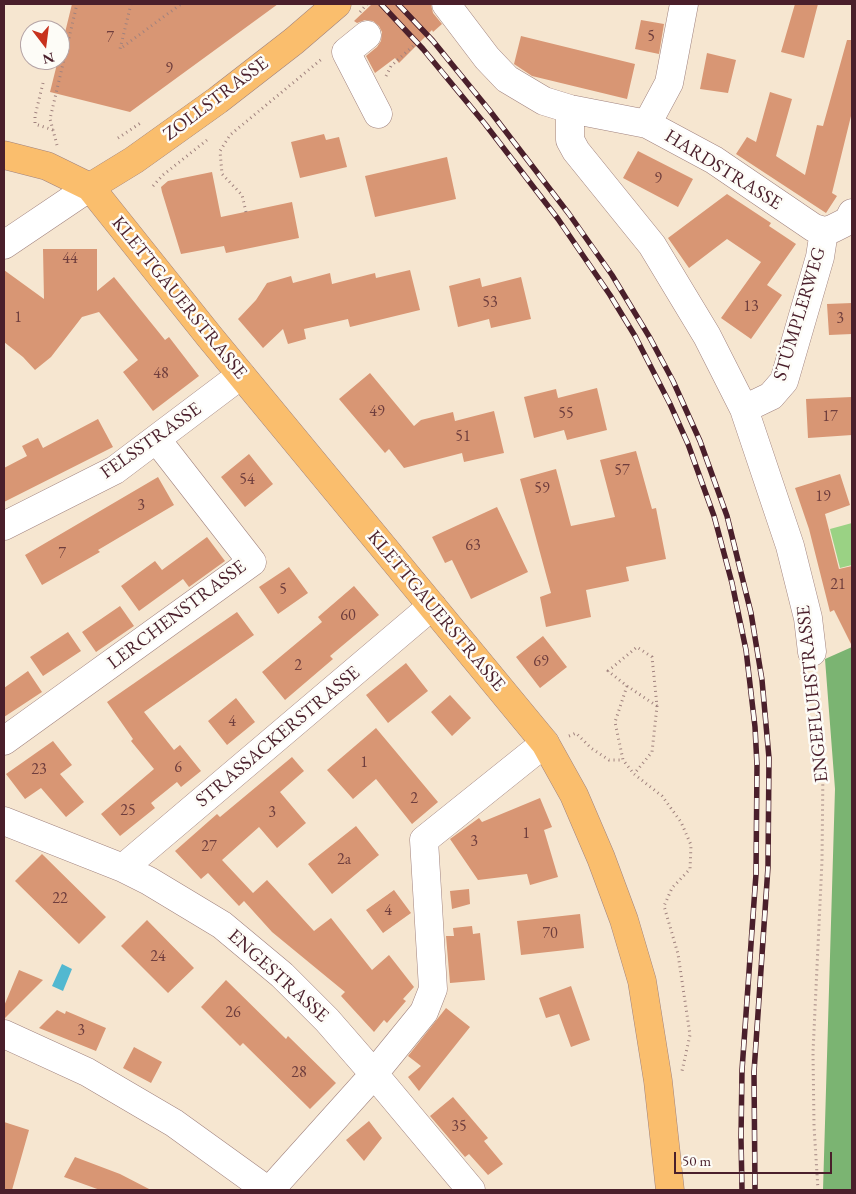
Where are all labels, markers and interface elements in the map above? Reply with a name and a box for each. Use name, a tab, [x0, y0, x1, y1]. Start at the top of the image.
north arrow	[20, 20, 70, 70]
house number: 5	[647, 27, 655, 47]
house number: 7	[106, 28, 114, 48]
text: N	[41, 48, 56, 69]
street label: ZOLLSTRASSE	[159, 52, 273, 146]
house number: 9	[165, 59, 173, 79]
street label: HARDSTRASSE	[660, 125, 786, 215]
house number: 9	[654, 169, 662, 189]
street label: KLETTGAUERSTRASSE	[106, 212, 252, 384]
street label: STÜMPLERWEG	[769, 245, 831, 383]
house number: 44	[62, 249, 78, 269]
house number: 53	[482, 293, 498, 313]
house number: 13	[743, 297, 759, 317]
house number: 1	[14, 308, 22, 328]
house number: 3	[836, 309, 844, 329]
house number: 48	[153, 364, 169, 384]
street label: FELSSTRASSE	[96, 398, 206, 484]
house number: 49	[369, 402, 385, 422]
house number: 55	[558, 404, 574, 424]
house number: 17	[822, 407, 838, 427]
house number: 51	[455, 427, 471, 447]
house number: 57	[614, 461, 630, 481]
house number: 54	[239, 470, 255, 490]
house number: 59	[534, 479, 550, 499]
house number: 19	[815, 487, 831, 507]
house number: 3	[137, 496, 145, 516]
street label: KLETTGAUERSTRASSE	[362, 526, 510, 696]
house number: 63	[465, 536, 481, 556]
house number: 7	[58, 544, 66, 564]
street label: LERCHENSTRASSE	[103, 556, 251, 674]
house number: 21	[830, 575, 846, 595]
house number: 5	[279, 580, 287, 600]
street label: ENGEFLUHSTRASSE	[792, 604, 834, 784]
house number: 60	[340, 606, 356, 626]
house number: 69	[533, 652, 549, 672]
house number: 2	[294, 656, 302, 676]
street label: STRASSACKERSTRASSE	[191, 662, 365, 812]
house number: 4	[228, 712, 236, 732]
house number: 1	[360, 753, 368, 773]
house number: 6	[174, 758, 182, 778]
house number: 23	[31, 760, 47, 780]
house number: 2	[410, 789, 418, 809]
house number: 25	[120, 801, 136, 821]
house number: 3	[268, 803, 276, 823]
house number: 1	[522, 824, 530, 844]
house number: 3	[470, 832, 478, 852]
house number: 27	[201, 837, 217, 857]
house number: 2a	[337, 850, 351, 870]
house number: 22	[52, 889, 68, 909]
house number: 4	[384, 901, 392, 921]
house number: 70	[542, 924, 558, 944]
street label: ENGESTRASSE	[223, 925, 333, 1027]
house number: 24	[150, 947, 166, 967]
house number: 26	[225, 1003, 241, 1023]
house number: 3	[77, 1021, 85, 1041]
house number: 28	[291, 1063, 307, 1083]
house number: 35	[451, 1117, 467, 1137]
scale bar	[676, 1142, 834, 1174]
text: 50 m	[682, 1151, 711, 1170]

